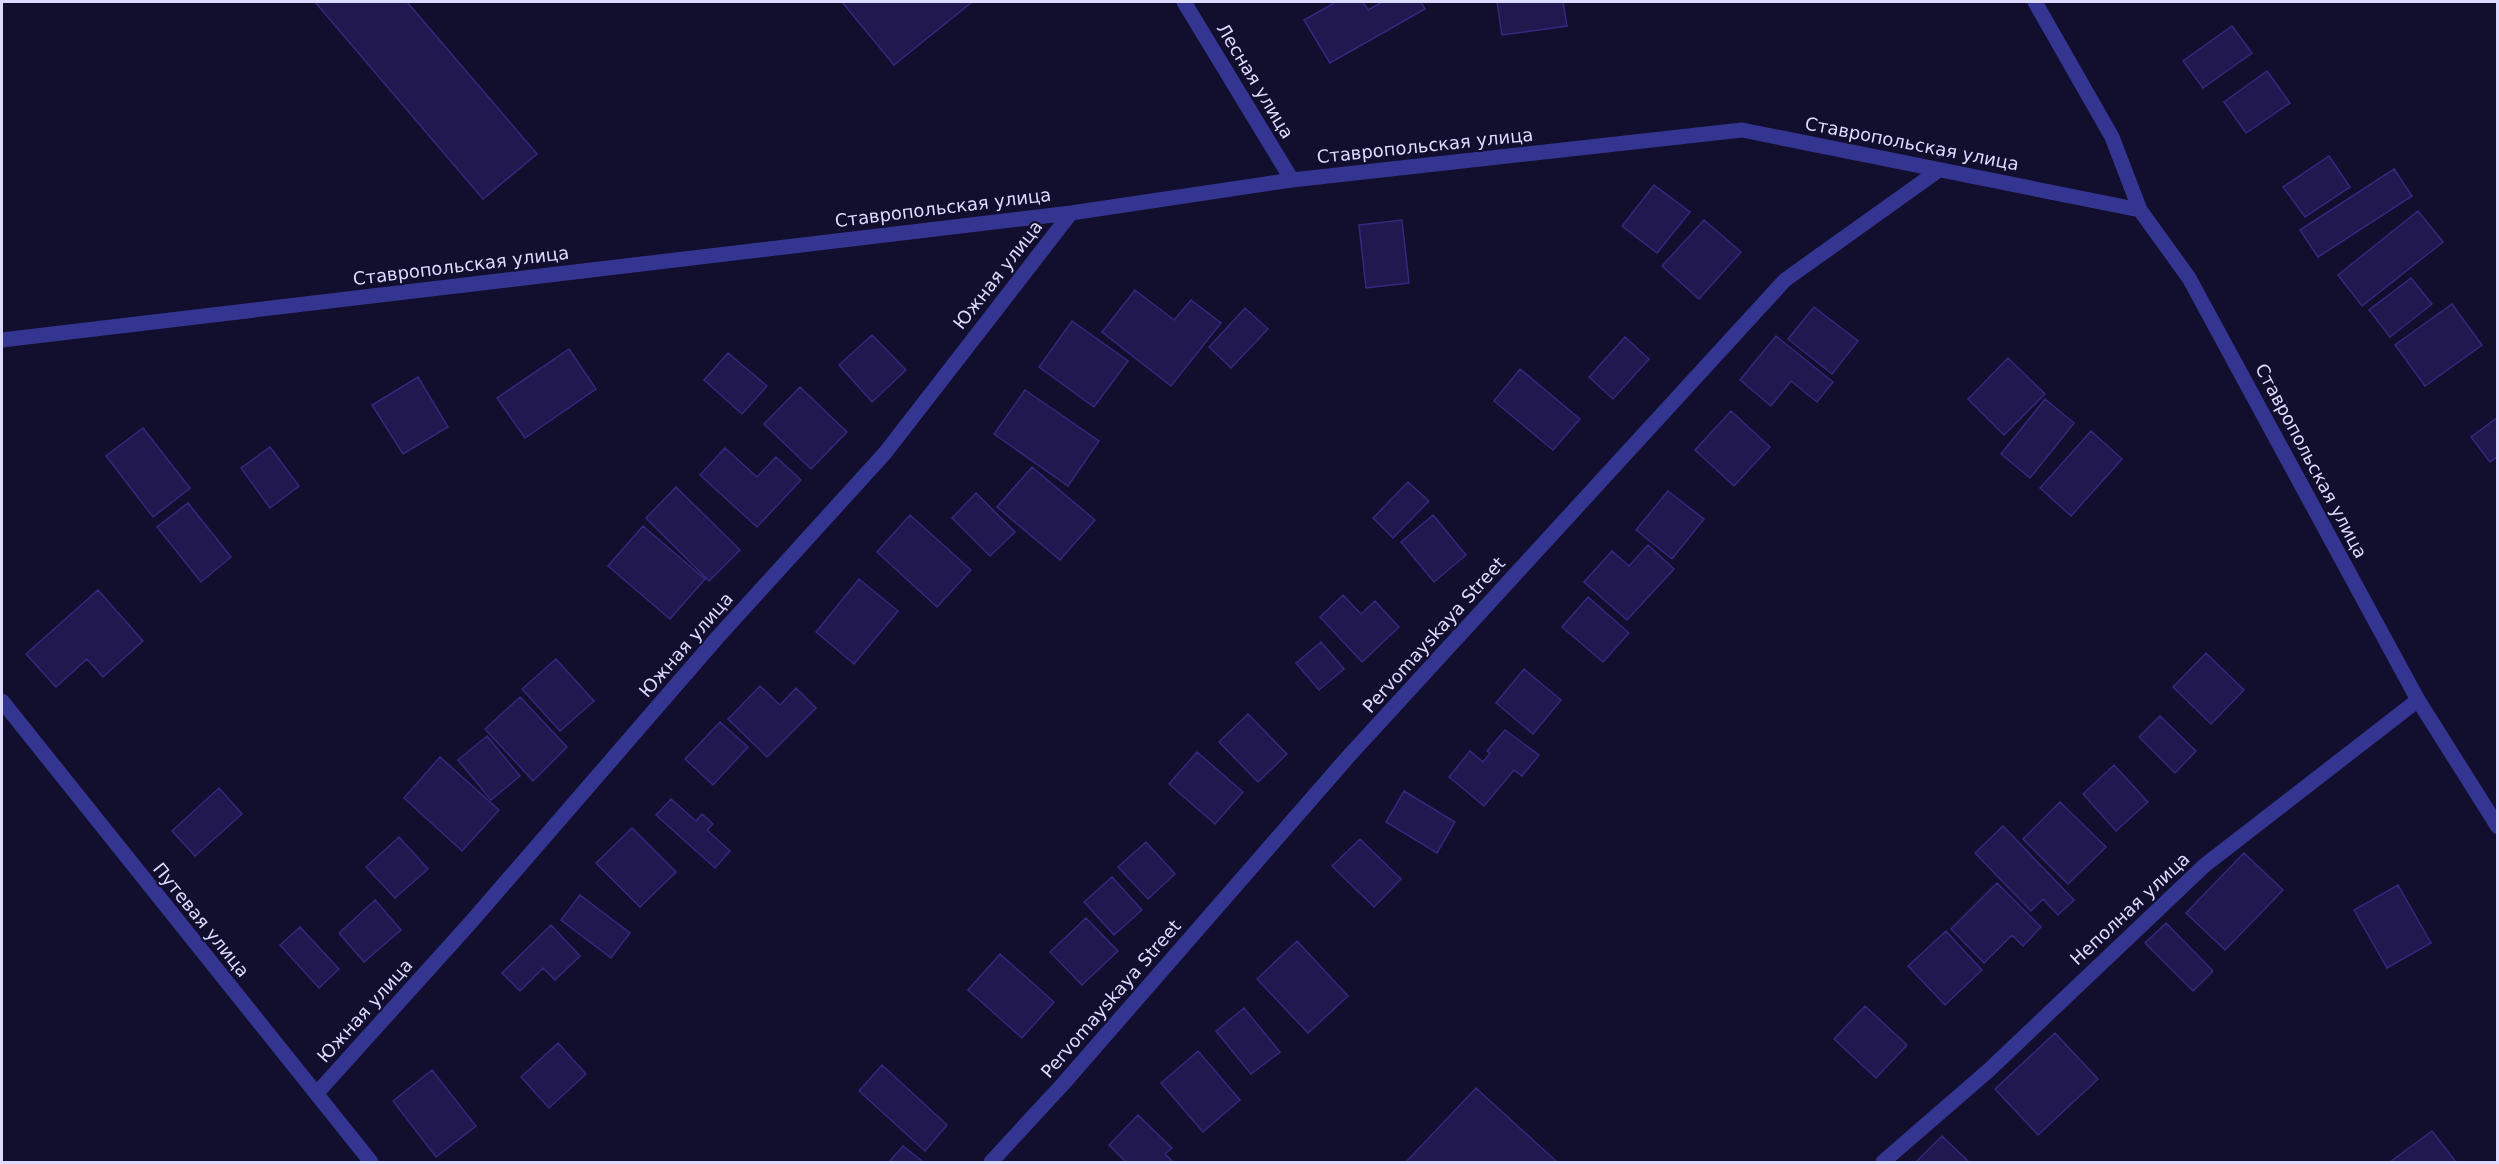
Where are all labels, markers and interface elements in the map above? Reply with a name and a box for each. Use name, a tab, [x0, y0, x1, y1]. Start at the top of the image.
street label: Лесная улица	[1213, 19, 1298, 142]
street label: Ставропольская улица	[1803, 112, 2021, 175]
street label: Ставропольская улица	[1316, 124, 1534, 167]
street label: Ставропольская улица	[834, 184, 1052, 231]
street label: Южная улица	[949, 216, 1047, 333]
street label: Ставропольская улица	[352, 242, 570, 289]
street label: Ставропольская улица	[2251, 360, 2372, 562]
street label: Pervomayskaya Street	[1358, 553, 1509, 717]
street label: Южная улица	[634, 588, 737, 701]
street label: Неполная улица	[2066, 848, 2194, 969]
street label: Путевая улица	[149, 858, 254, 981]
street label: Pervomayskaya Street	[1036, 915, 1185, 1082]
street label: Южная улица	[313, 955, 417, 1067]

